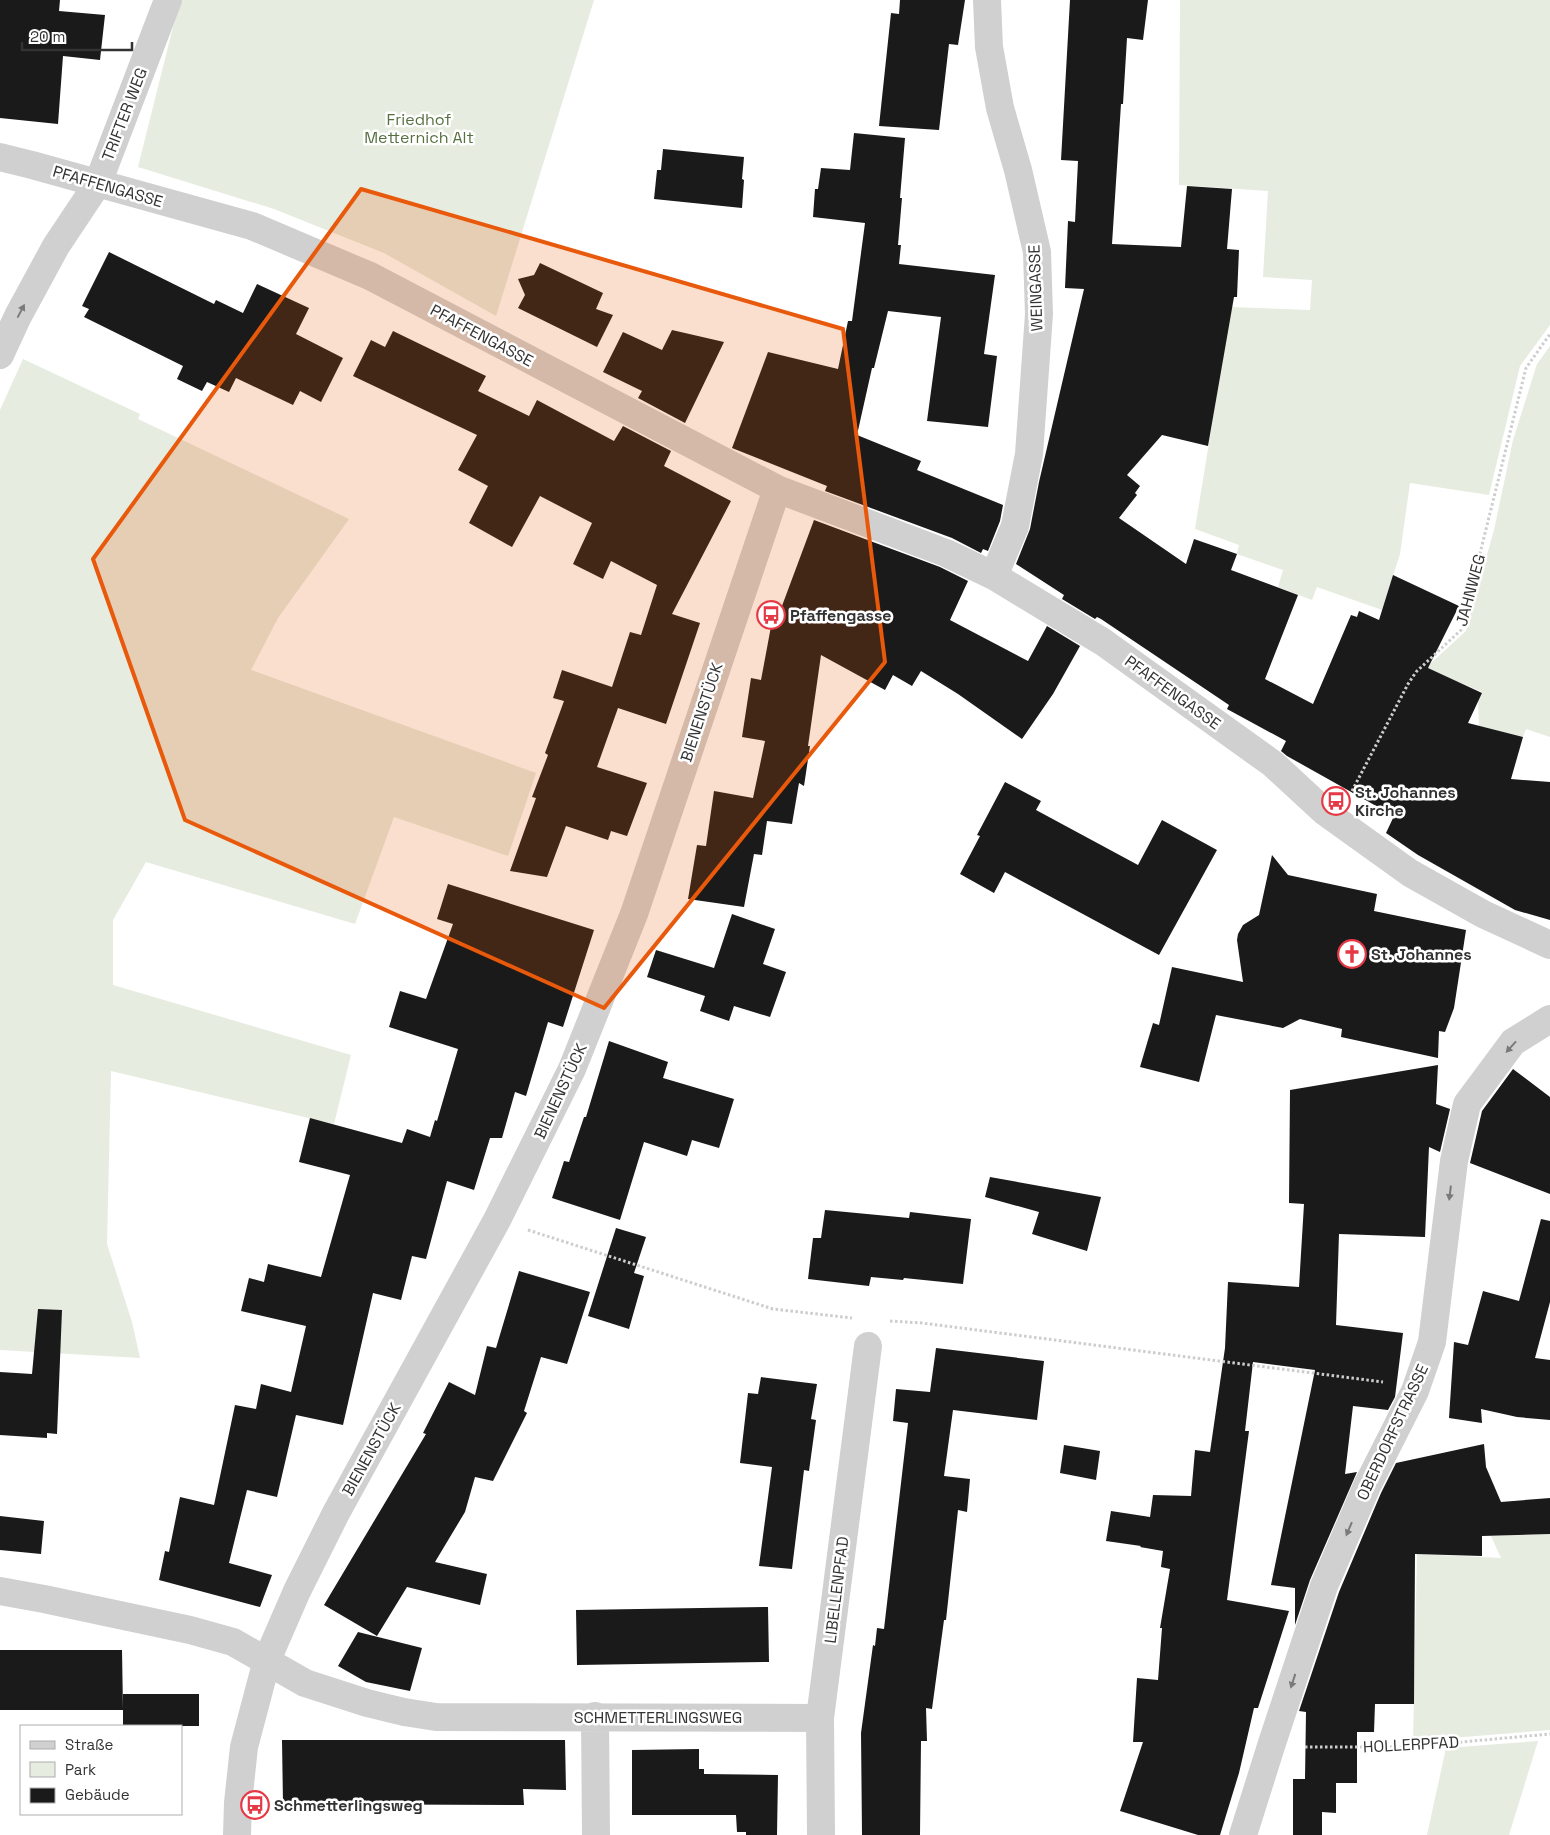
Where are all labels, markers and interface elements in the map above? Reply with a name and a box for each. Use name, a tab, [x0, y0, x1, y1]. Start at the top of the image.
scale bar	[22, 20, 132, 52]
text: 20 m	[30, 27, 65, 46]
street label: TRIFTER WEG	[97, 65, 152, 164]
park label: Friedhof Metternich Alt	[364, 109, 474, 148]
street label: PFAFFENGASSE	[50, 161, 165, 212]
street label: WEINGASSE	[1023, 244, 1048, 332]
street label: PFAFFENGASSE	[427, 299, 537, 371]
one-way arrow	[17, 304, 25, 318]
street label: JAHNWEG	[1451, 552, 1490, 628]
bus stop icon: Pfaffengasse	[756, 600, 786, 630]
place label: Pfaffengasse	[790, 605, 892, 626]
street label: PFAFFENGASSE	[1121, 650, 1225, 734]
street label: BIENENSTÜCK	[676, 660, 727, 764]
place label: St. Johannes Kirche	[1355, 782, 1456, 821]
bus stop icon: St. Johannes Kirche	[1321, 786, 1351, 816]
church icon: St. Johannes	[1337, 939, 1367, 969]
place label: St. Johannes	[1371, 944, 1472, 965]
street label: BIENENSTÜCK	[529, 1040, 592, 1142]
one-way arrow	[1505, 1040, 1516, 1053]
one-way arrow	[1446, 1185, 1454, 1201]
street label: OBERDORFSTRASSE	[1352, 1361, 1433, 1504]
street label: BIENENSTÜCK	[337, 1399, 406, 1499]
one-way arrow	[1344, 1522, 1352, 1536]
street label: LIBELLENPFAD	[820, 1535, 853, 1645]
one-way arrow	[1288, 1674, 1296, 1689]
street label: SCHMETTERLINGSWEG	[574, 1707, 742, 1728]
legend	[20, 1725, 182, 1815]
street label: HOLLERPFAD	[1363, 1732, 1460, 1757]
text: Straße	[65, 1735, 114, 1754]
text: Park	[65, 1760, 96, 1779]
text: Gebäude	[65, 1785, 130, 1804]
bus stop icon: Schmetterlingsweg	[240, 1790, 270, 1820]
place label: Schmetterlingsweg	[274, 1795, 423, 1816]

